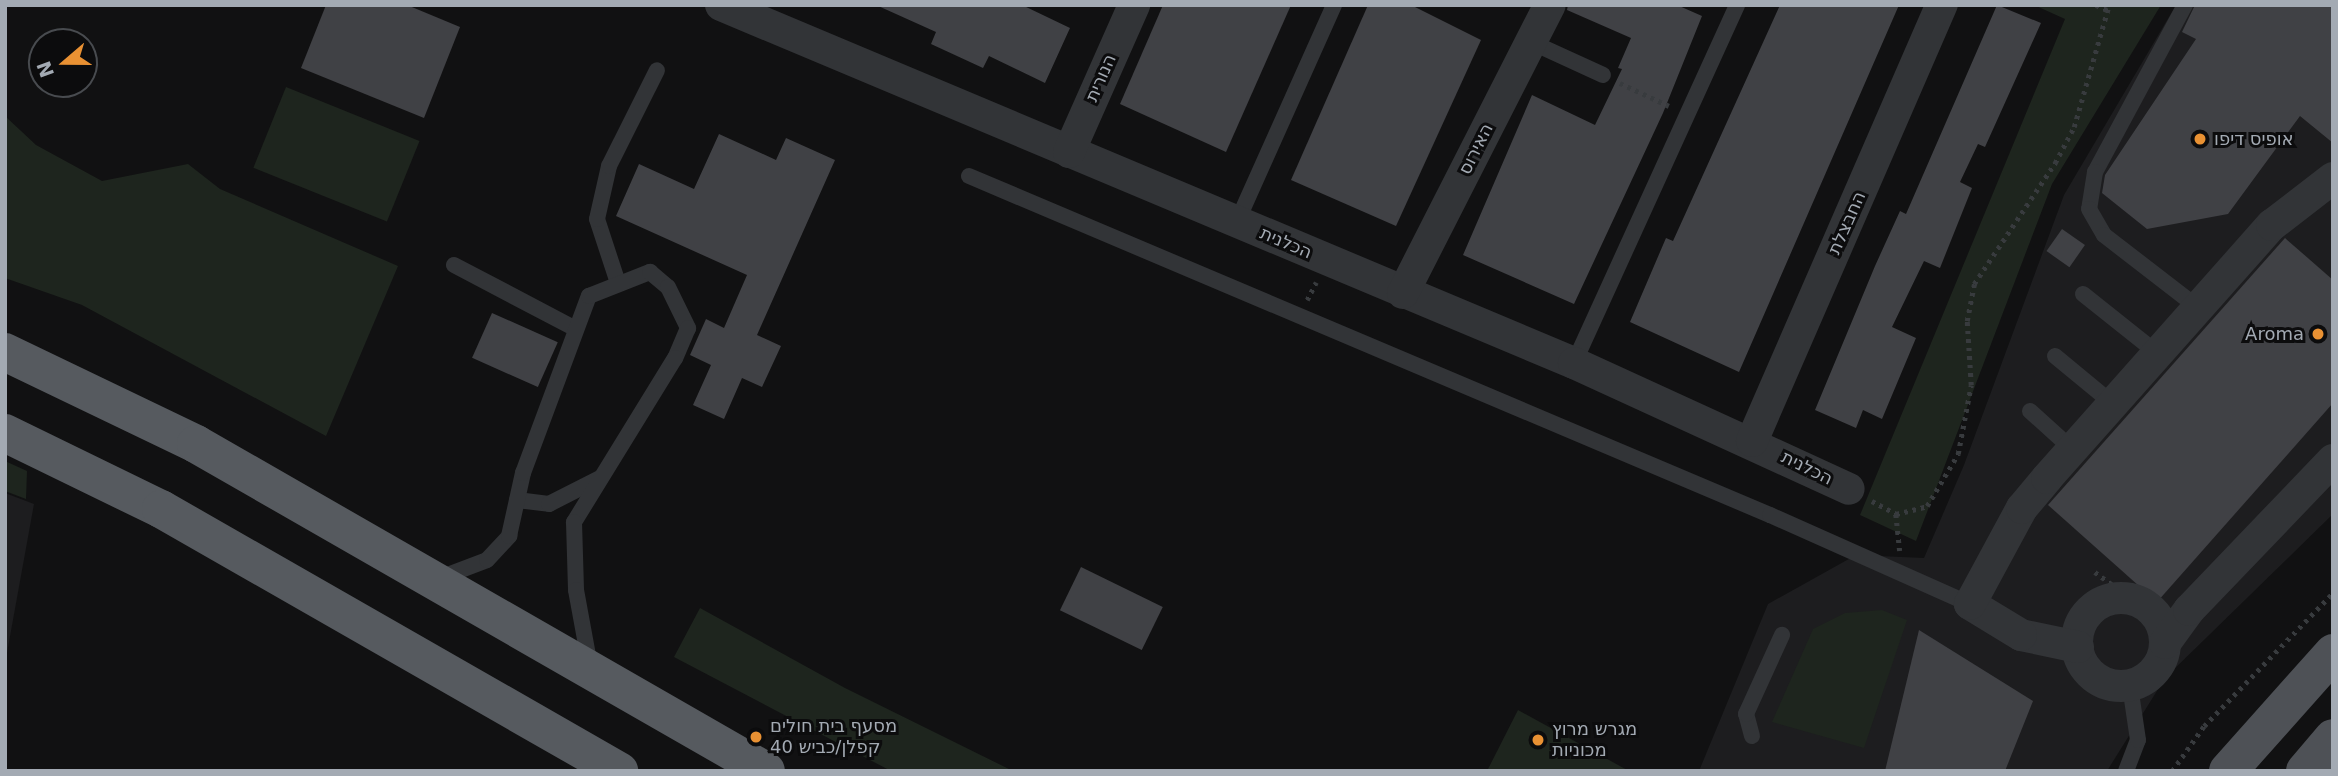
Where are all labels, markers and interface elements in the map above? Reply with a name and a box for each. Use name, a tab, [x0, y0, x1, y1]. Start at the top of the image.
north arrow	[28, 28, 98, 98]
street label: הנורית	[1081, 51, 1121, 105]
text: N	[32, 58, 58, 81]
street label: האירוס	[1454, 120, 1498, 178]
place label: אופיס דיפו	[2214, 128, 2294, 150]
marker: אופיס דיפו	[2192, 131, 2208, 147]
street label: החבצלת	[1824, 188, 1870, 258]
street label: הכלנית	[1257, 222, 1315, 264]
place label: Aroma	[2245, 323, 2304, 345]
marker: Aroma	[2310, 326, 2326, 342]
street label: הכלנית	[1778, 446, 1836, 490]
place label: מסעף בית חולים קפלן/כביש 40	[770, 716, 897, 758]
place label: מגרש מרוץ מכוניות	[1552, 719, 1637, 762]
marker: מסעף בית חולים קפלן/כביש 40	[748, 729, 764, 745]
marker: מגרש מרוץ מכוניות	[1530, 732, 1546, 748]

